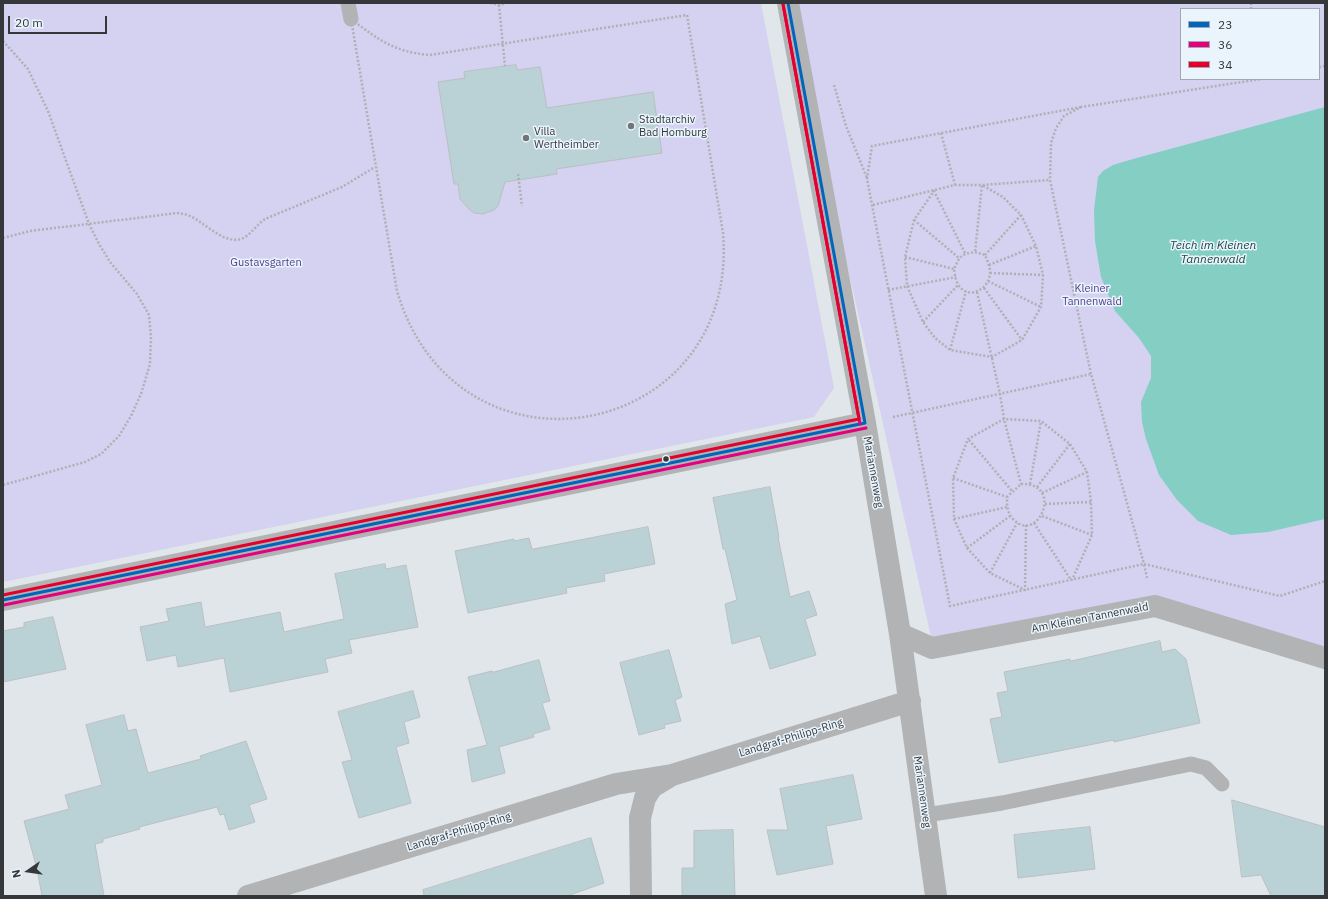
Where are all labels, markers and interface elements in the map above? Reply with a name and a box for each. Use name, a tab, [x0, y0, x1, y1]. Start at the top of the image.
scale bar	[10, 8, 109, 34]
legend	[1180, 8, 1320, 80]
text: 20 m	[15, 15, 43, 30]
text: 23	[1218, 17, 1232, 32]
text: 36	[1218, 37, 1232, 52]
text: 34	[1218, 57, 1232, 72]
place label: Stadtarchiv Bad Homburg	[639, 113, 707, 139]
marker: Stadtarchiv Bad Homburg	[626, 121, 636, 131]
place label: Villa Wertheimber	[534, 125, 599, 151]
marker: Villa Wertheimber	[521, 133, 531, 143]
water label: Teich im Kleinen Tannenwald	[1170, 239, 1256, 267]
park label: Gustavsgarten	[230, 256, 302, 270]
park label: Kleiner Tannenwald	[1062, 282, 1122, 308]
street label: Mariannenweg	[860, 435, 886, 509]
unlabelled marker	[661, 454, 671, 464]
street label: Am Kleinen Tannenwald	[1030, 600, 1150, 636]
street label: Landgraf-Philipp-Ring	[737, 716, 845, 760]
street label: Mariannenweg	[910, 755, 934, 829]
street label: Landgraf-Philipp-Ring	[405, 810, 513, 854]
north arrow	[8, 851, 48, 891]
text: N	[9, 868, 24, 879]

